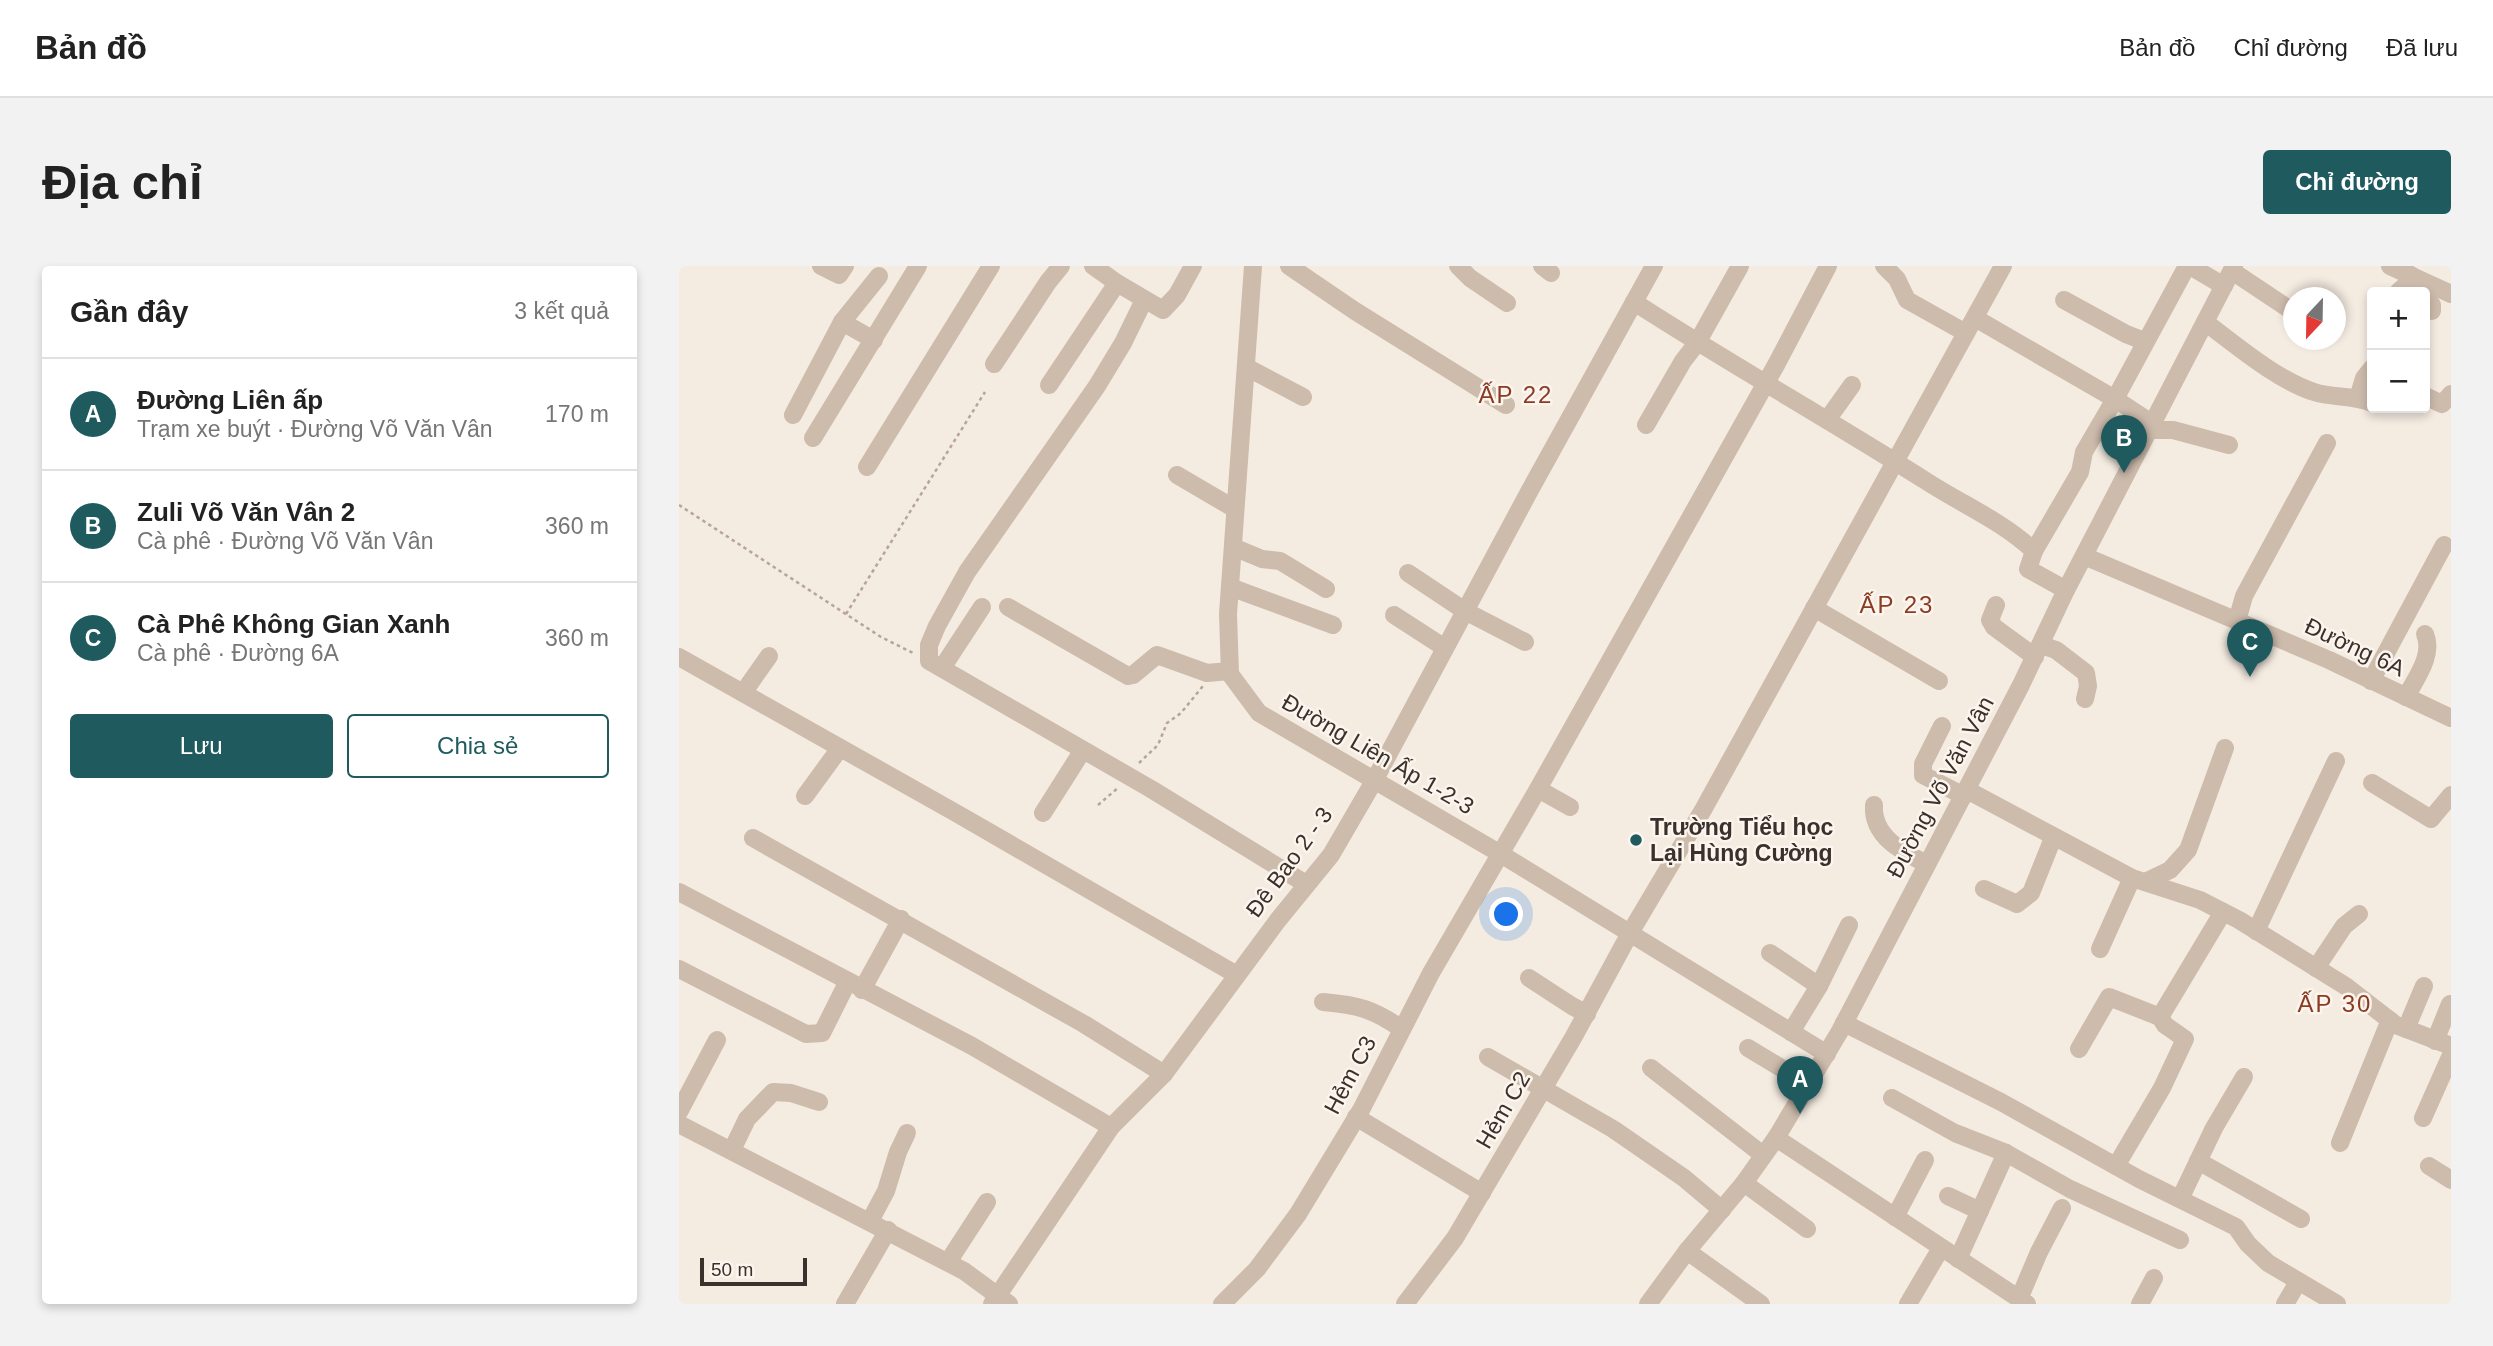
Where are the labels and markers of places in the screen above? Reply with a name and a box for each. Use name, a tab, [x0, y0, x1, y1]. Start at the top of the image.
pin: B	[2101, 415, 2147, 473]
pin: C	[2227, 619, 2273, 677]
place label: Trường Tiểu học Lại Hùng Cường	[1650, 814, 1834, 866]
marker: Trường Tiểu học Lại Hùng Cường	[1628, 832, 1644, 848]
pin: A	[1777, 1056, 1823, 1114]

